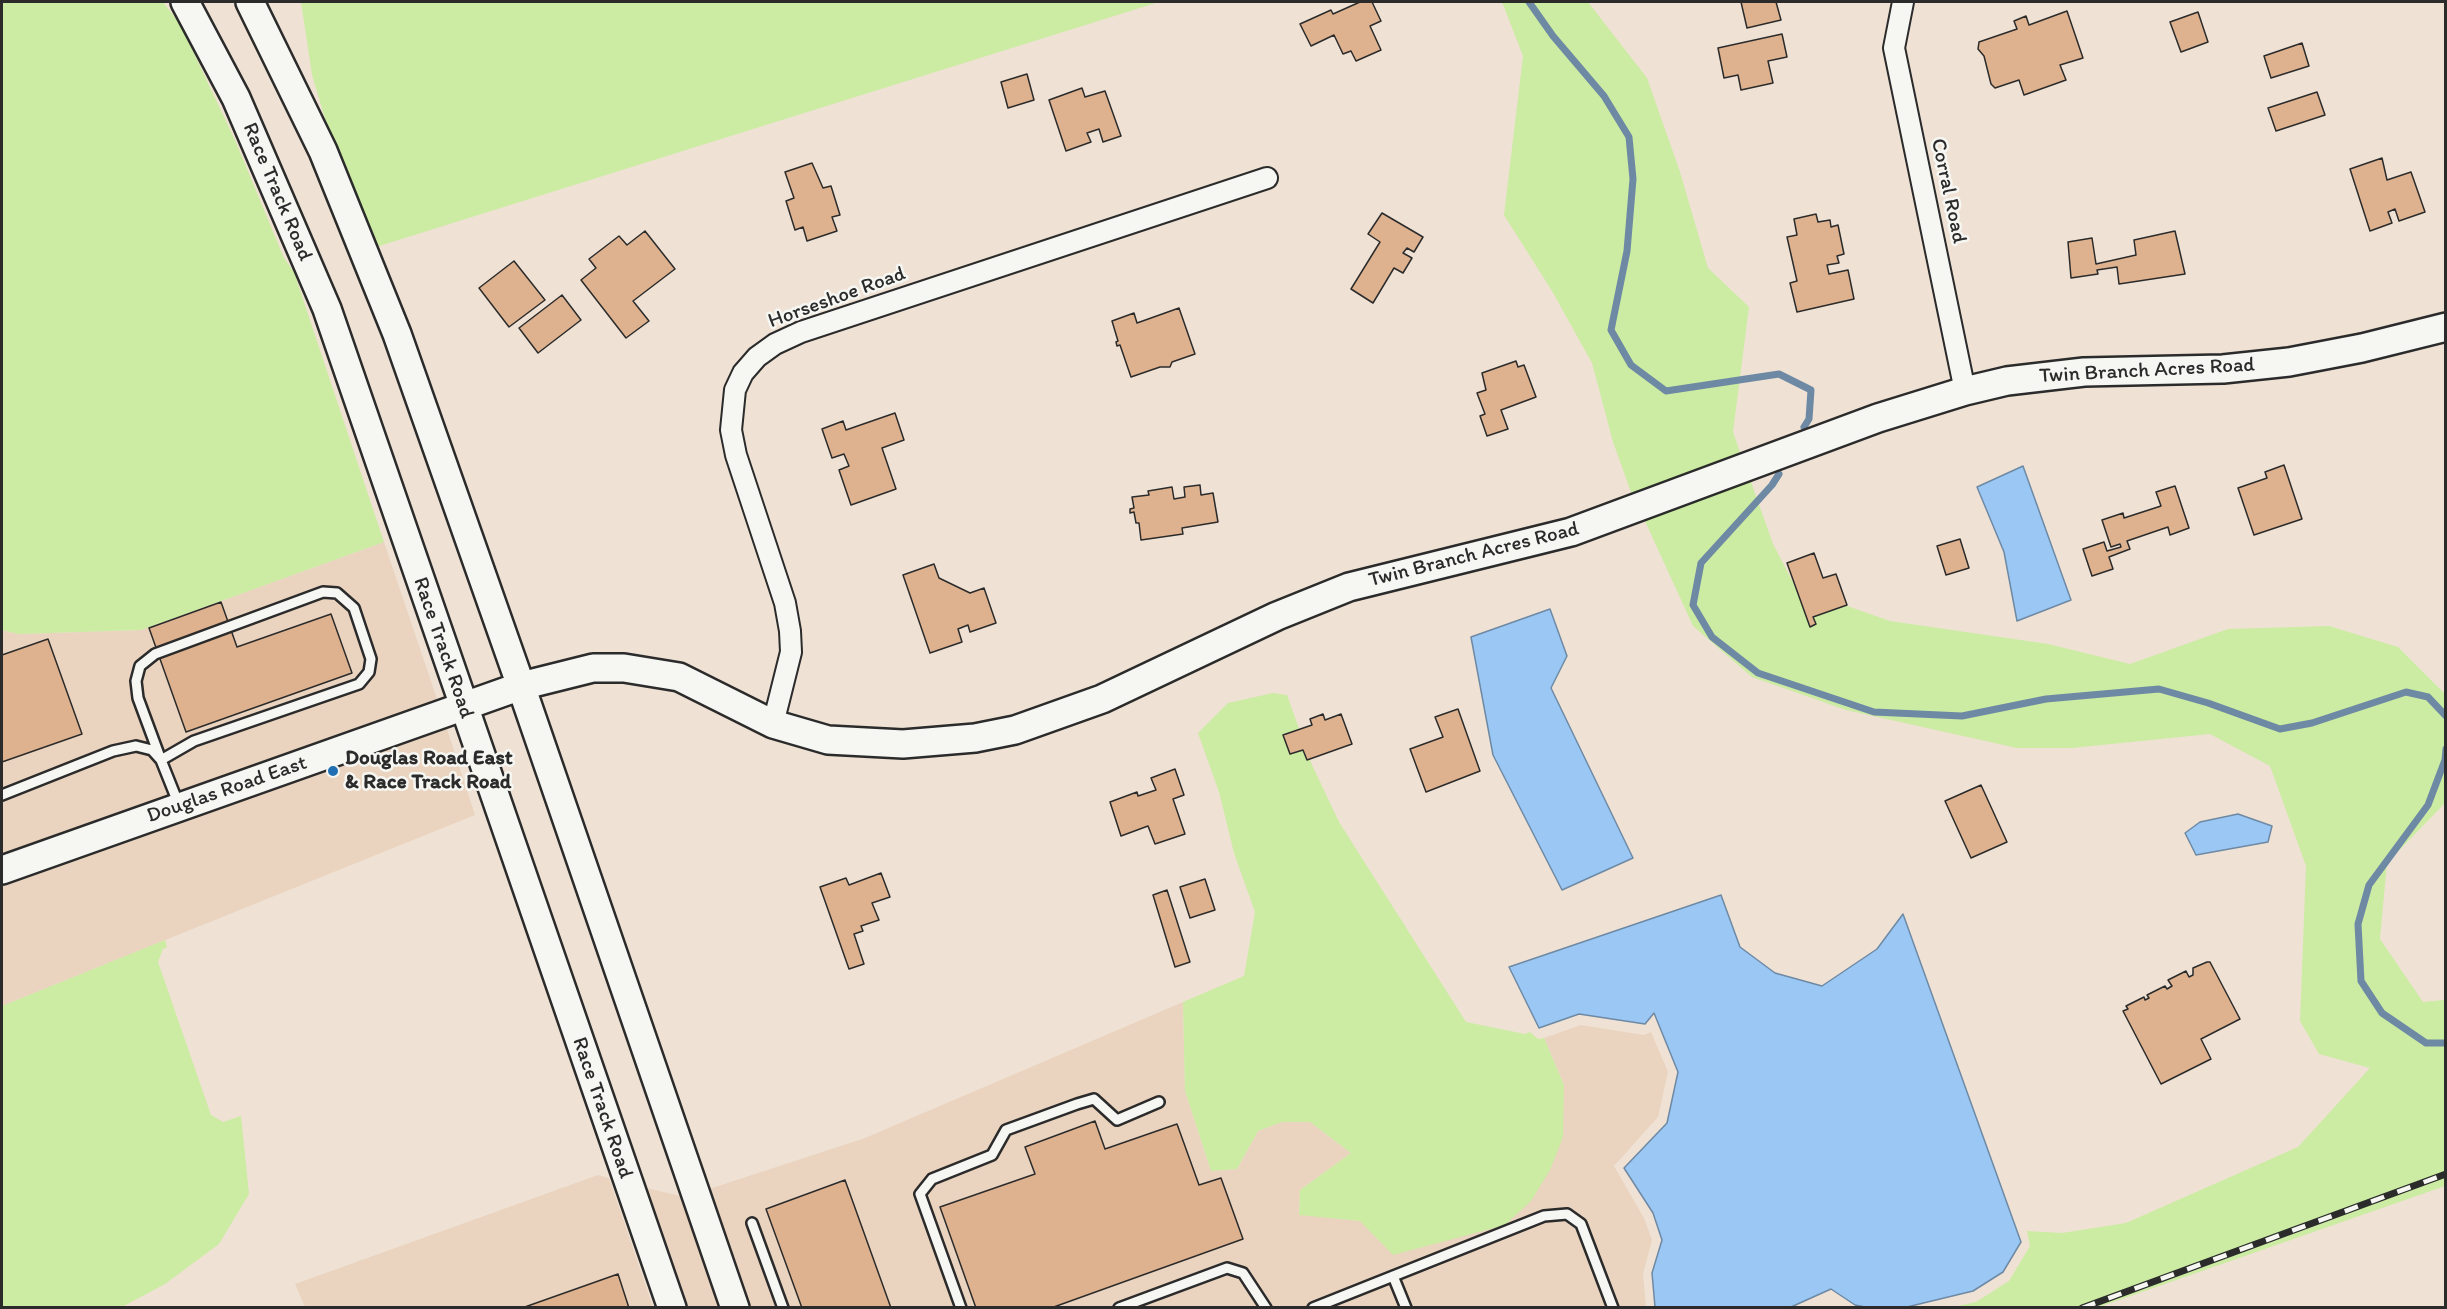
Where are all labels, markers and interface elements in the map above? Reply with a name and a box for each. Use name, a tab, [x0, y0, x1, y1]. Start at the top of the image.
street label: Race Track Road	[236, 119, 318, 265]
street label: Corral Road	[1925, 136, 1971, 246]
street label: Horseshoe Road	[765, 261, 909, 335]
street label: Twin Branch Acres Road	[2039, 353, 2255, 389]
street label: Twin Branch Acres Road	[1366, 517, 1582, 593]
street label: Race Track Road	[407, 574, 479, 722]
place label: Douglas Road East & Race Track Road	[345, 746, 513, 796]
street label: Douglas Road East	[144, 751, 310, 829]
marker: Douglas Road East & Race Track Road	[326, 764, 340, 778]
street label: Race Track Road	[566, 1034, 638, 1182]

